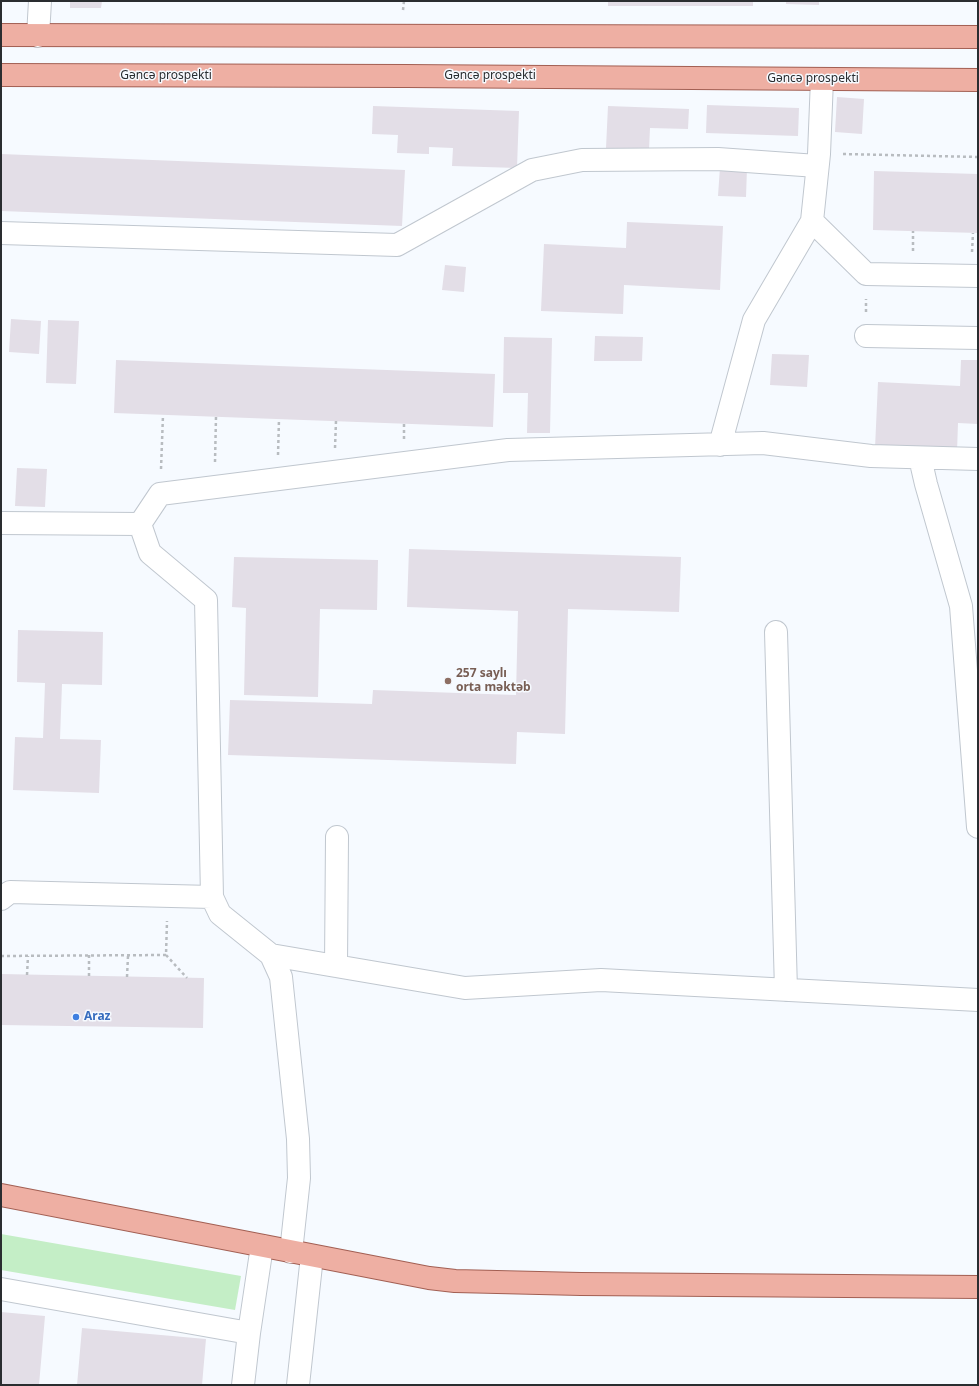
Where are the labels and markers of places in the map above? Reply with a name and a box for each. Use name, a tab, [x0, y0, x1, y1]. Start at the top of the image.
place label: 257 saylı orta məktəb	[456, 667, 531, 695]
marker: 257 saylı orta məktəb	[443, 676, 453, 686]
place label: Araz	[84, 1010, 111, 1024]
marker: Araz	[71, 1012, 81, 1022]

